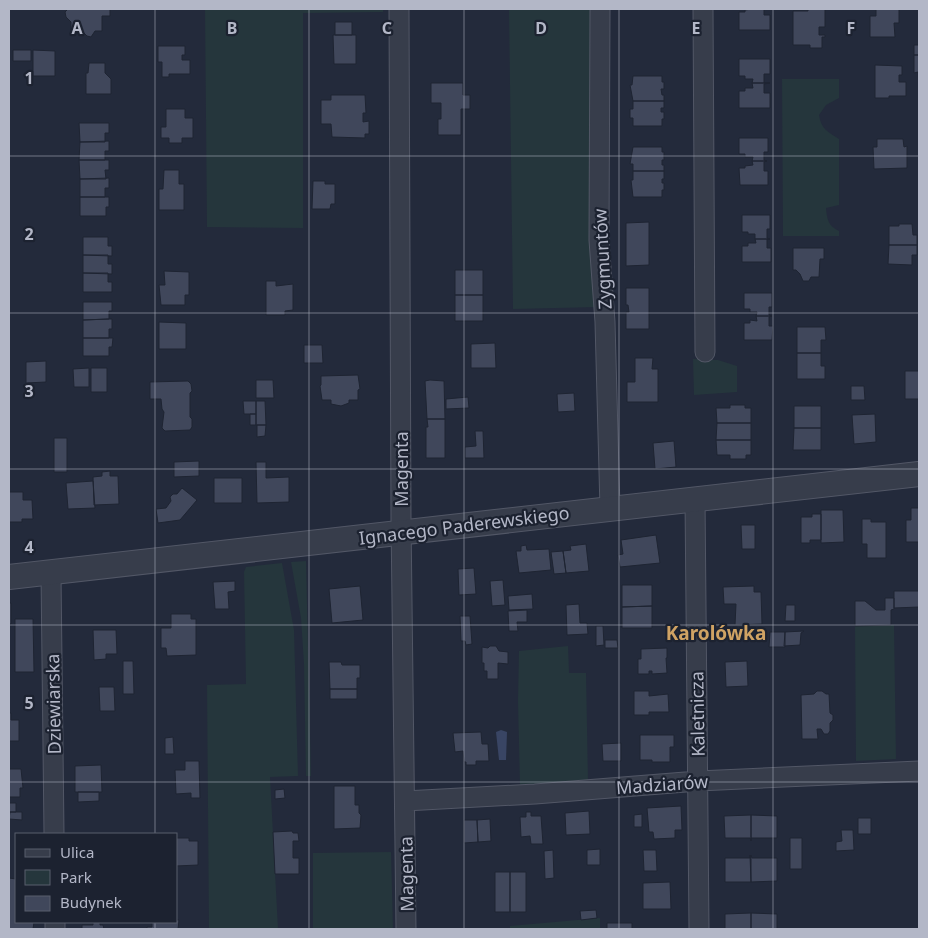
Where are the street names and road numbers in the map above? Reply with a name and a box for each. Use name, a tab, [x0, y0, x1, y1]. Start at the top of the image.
street label: Zygmuntów	[587, 208, 617, 310]
street label: Magenta	[389, 431, 413, 507]
street label: Ignacego Paderewskiego	[357, 500, 571, 550]
street label: Dziewiarska	[40, 653, 66, 755]
street label: Kaletnicza	[684, 671, 710, 757]
street label: Madziarów	[615, 769, 709, 799]
street label: Magenta	[393, 836, 419, 912]

